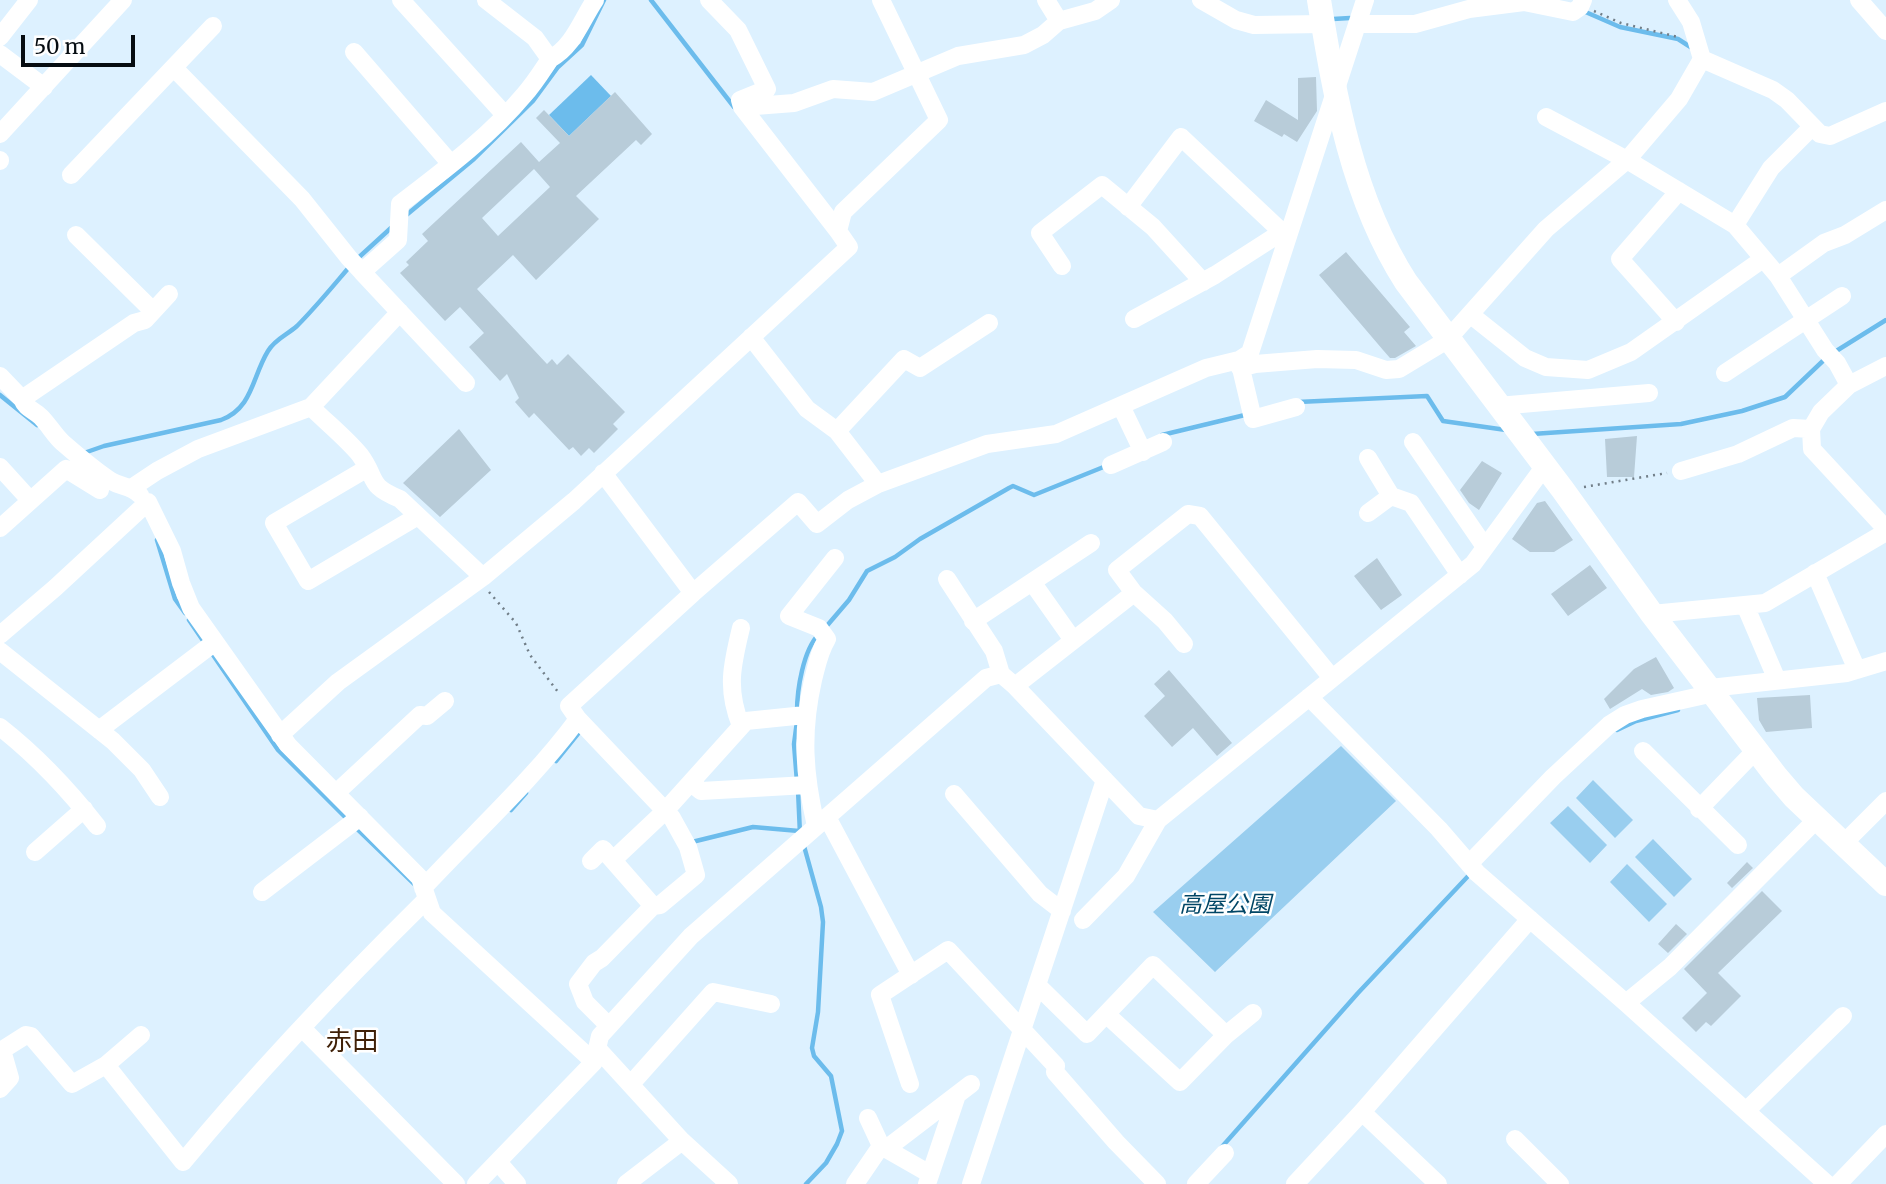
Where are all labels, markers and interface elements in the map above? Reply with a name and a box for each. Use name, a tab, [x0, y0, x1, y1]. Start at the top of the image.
scale bar	[24, 21, 138, 65]
text: 50 m	[34, 33, 85, 60]
park label: 高屋公園	[1179, 891, 1271, 919]
district label: 赤田	[326, 1027, 378, 1059]

